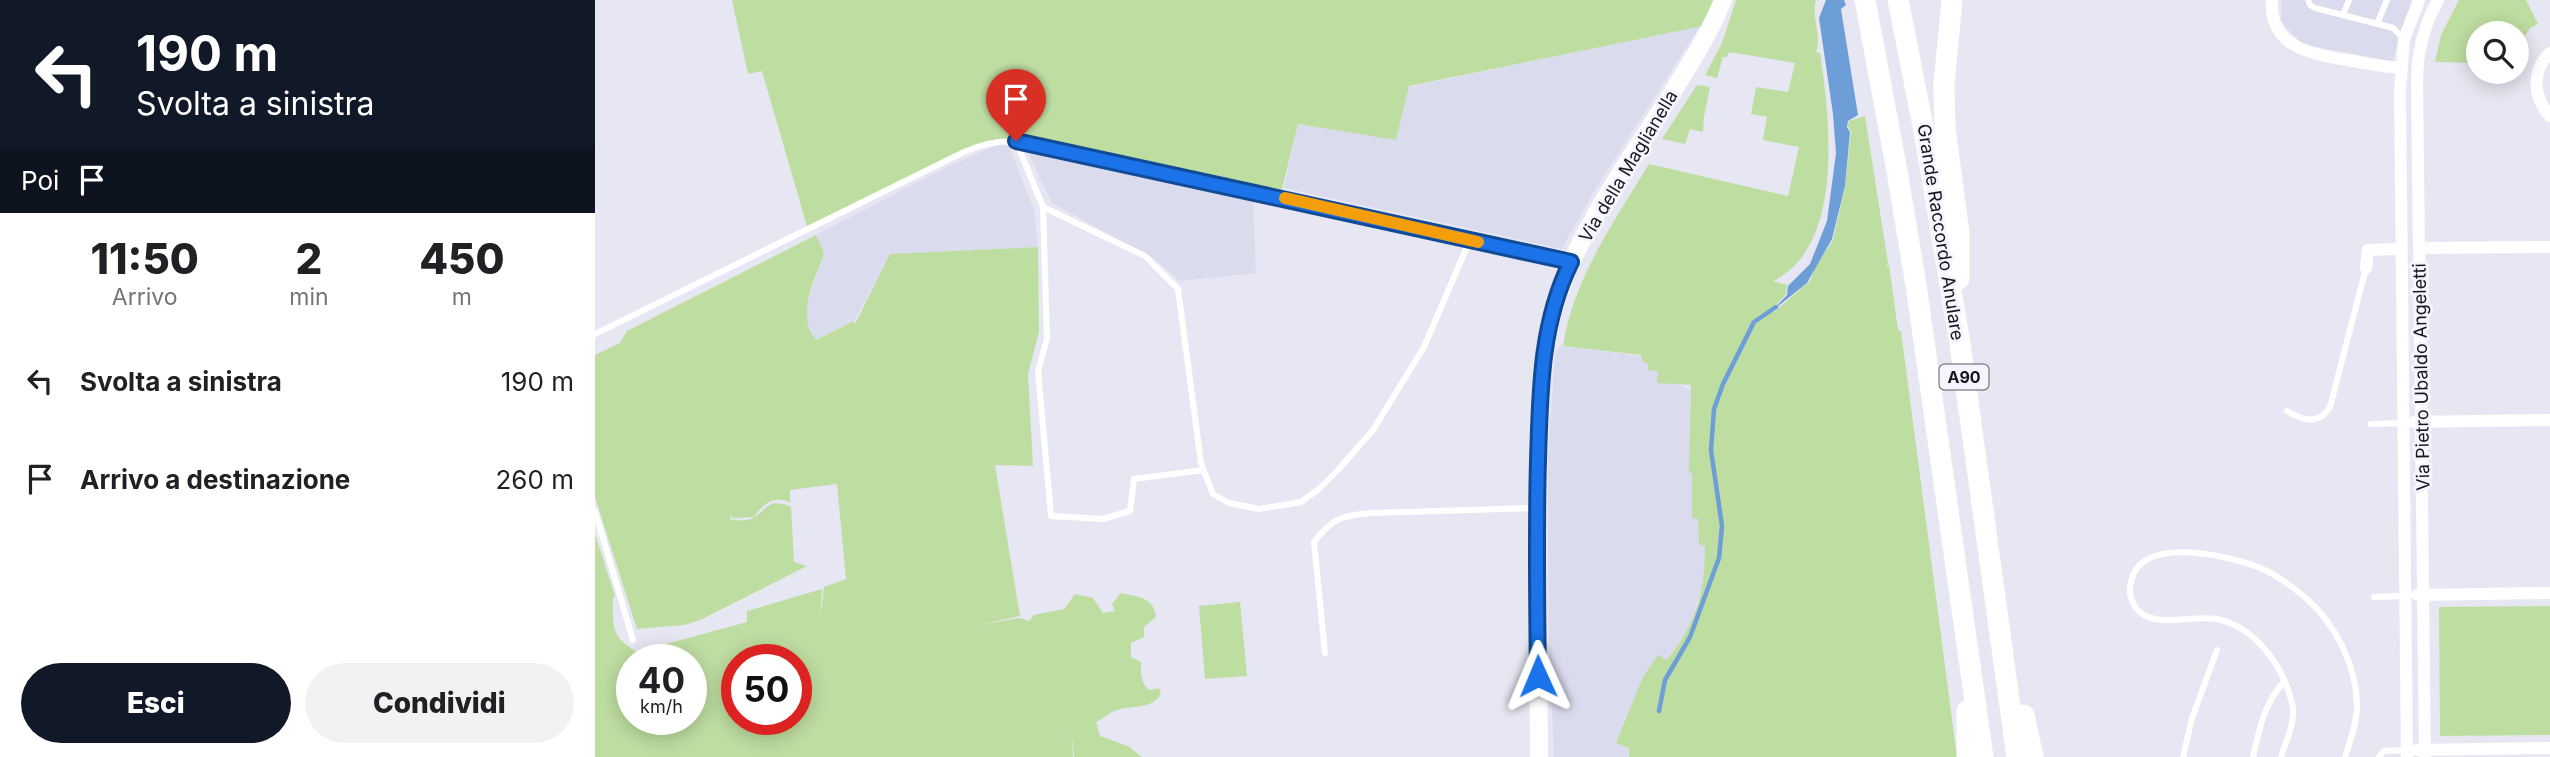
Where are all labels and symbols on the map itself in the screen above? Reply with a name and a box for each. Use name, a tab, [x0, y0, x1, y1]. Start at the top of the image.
pin	[986, 69, 1046, 141]
street label: Via della Maglianella	[1574, 86, 1682, 246]
street label: Grande Raccordo Anulare	[1914, 122, 1968, 342]
street label: Via Pietro Ubaldo Angeletti	[2409, 263, 2433, 491]
road number: A90	[1939, 364, 1989, 390]
position arrow	[1501, 639, 1575, 713]
speed limit sign: 50	[721, 644, 812, 735]

